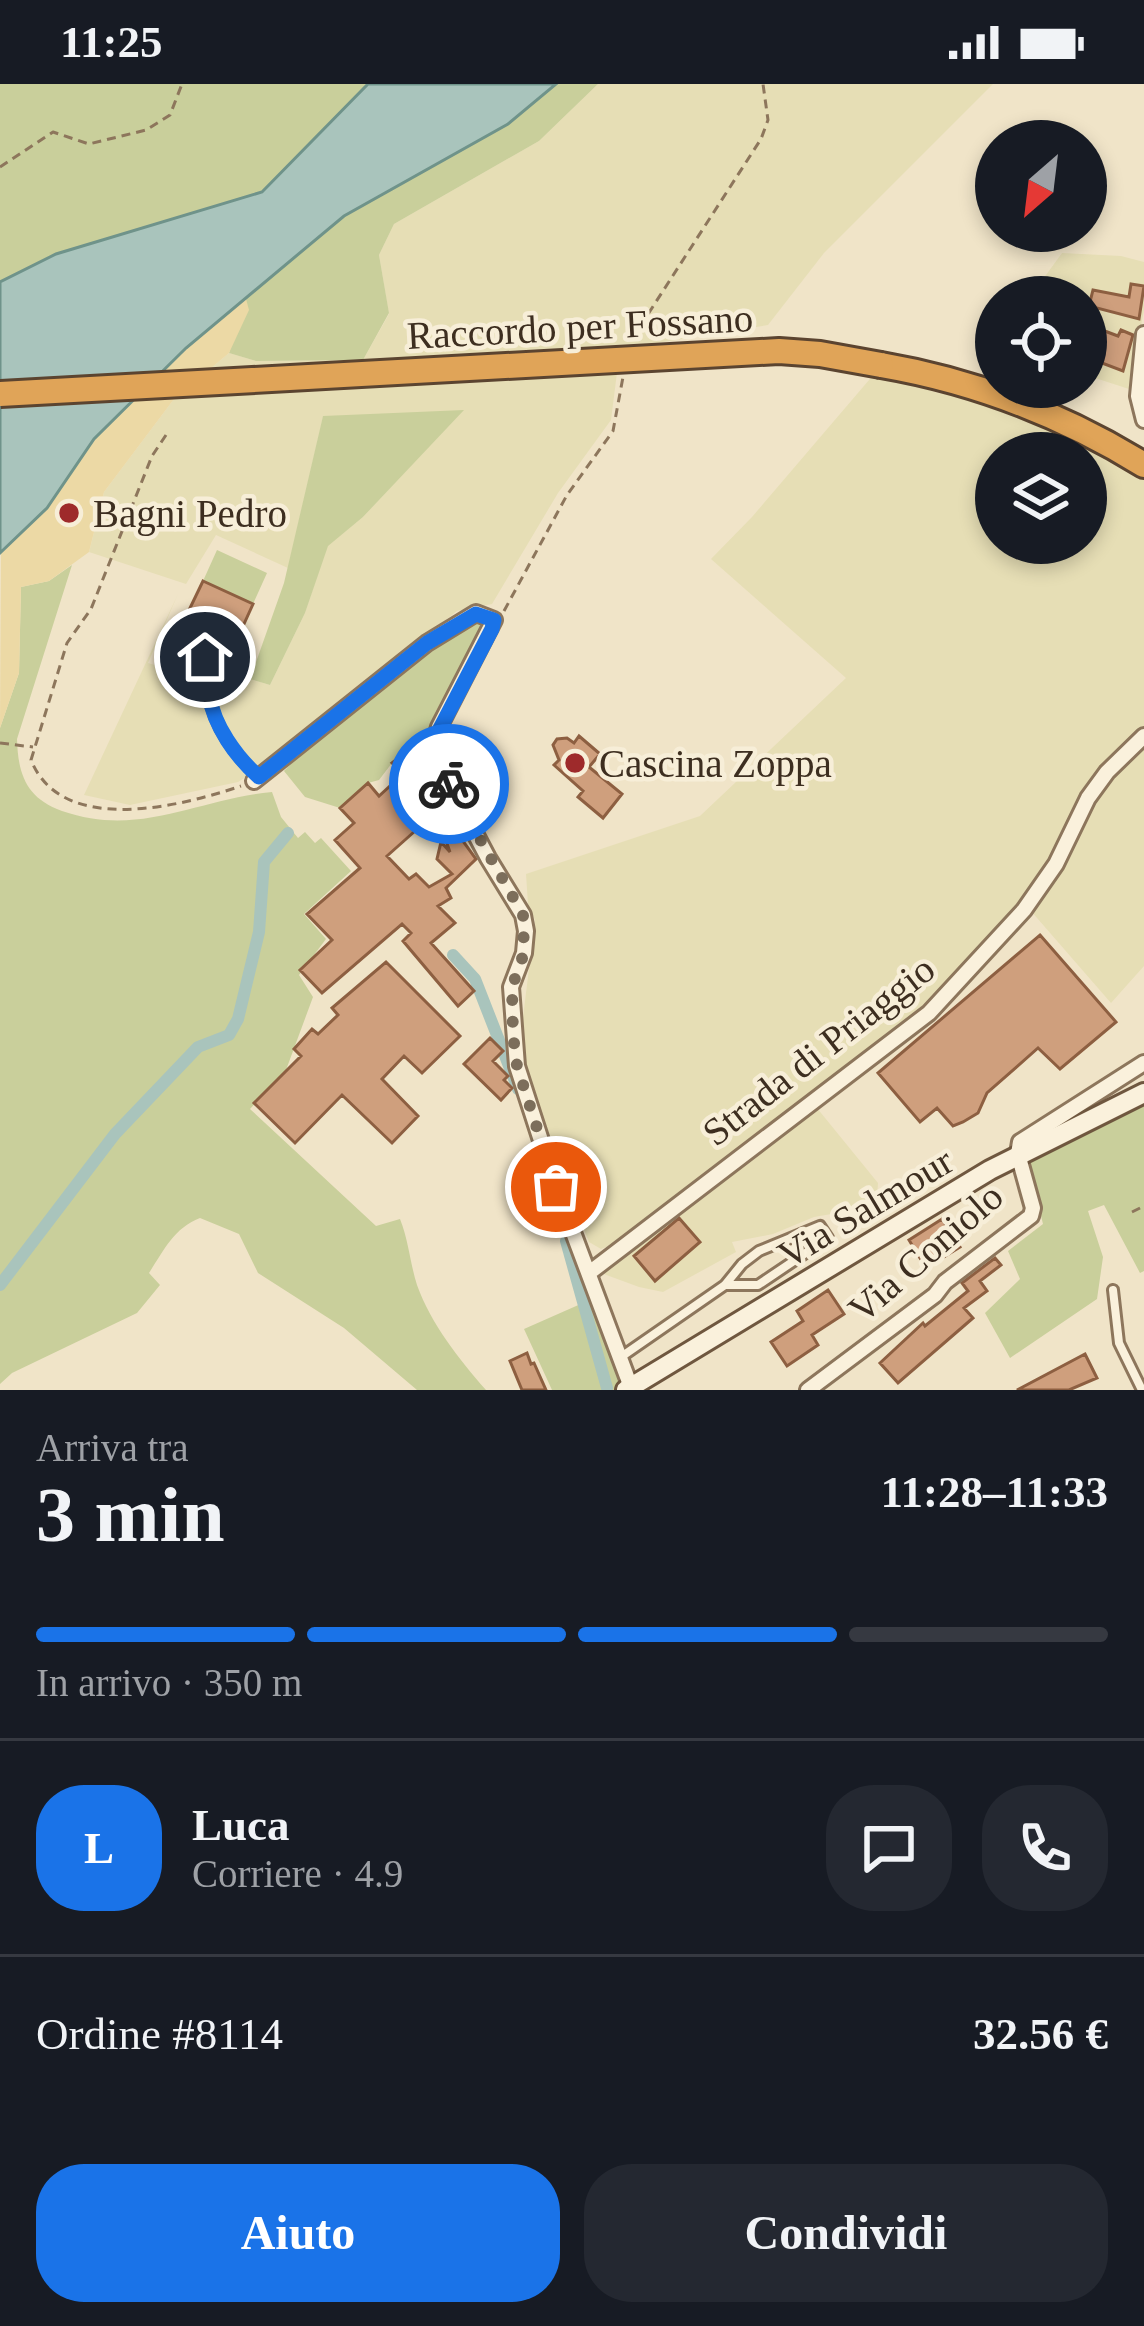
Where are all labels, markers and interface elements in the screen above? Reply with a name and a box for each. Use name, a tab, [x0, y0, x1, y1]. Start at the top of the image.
text: 11:25	[60, 17, 163, 67]
north arrow	[975, 120, 1107, 252]
map controls	[975, 120, 1107, 564]
button: locate	[975, 276, 1107, 408]
street label: Raccordo per Fossano	[406, 296, 754, 358]
button: layers	[975, 432, 1107, 564]
place label: Bagni Pedro	[93, 492, 287, 536]
marker: Bagni Pedro	[56, 500, 82, 526]
pin	[154, 606, 256, 708]
icon: home	[172, 624, 238, 690]
courier	[389, 724, 509, 844]
place label: Cascina Zoppa	[599, 742, 832, 786]
marker: Cascina Zoppa	[562, 750, 588, 776]
icon: bike	[416, 751, 482, 817]
street label: Strada di Priaggio	[694, 947, 943, 1155]
pin	[505, 1136, 607, 1238]
street label: Via Salmour	[770, 1139, 960, 1276]
icon: bag	[523, 1154, 589, 1220]
street label: Via Coniolo	[840, 1174, 1011, 1331]
text: Arriva tra	[36, 1426, 189, 1469]
text: 11:28–11:33	[880, 1467, 1108, 1517]
text: 3 min	[36, 1471, 225, 1558]
text: In arrivo · 350 m	[36, 1661, 302, 1704]
button: chat	[826, 1785, 952, 1911]
button: phone	[982, 1785, 1108, 1911]
text: Luca	[192, 1800, 290, 1850]
text: L	[84, 1823, 114, 1873]
text: Corriere · 4.9	[192, 1852, 403, 1895]
text: Ordine #8114	[36, 2009, 283, 2059]
text: 32.56 €	[973, 2009, 1108, 2059]
button: Aiuto	[36, 2164, 560, 2302]
button: Condividi	[584, 2164, 1108, 2302]

